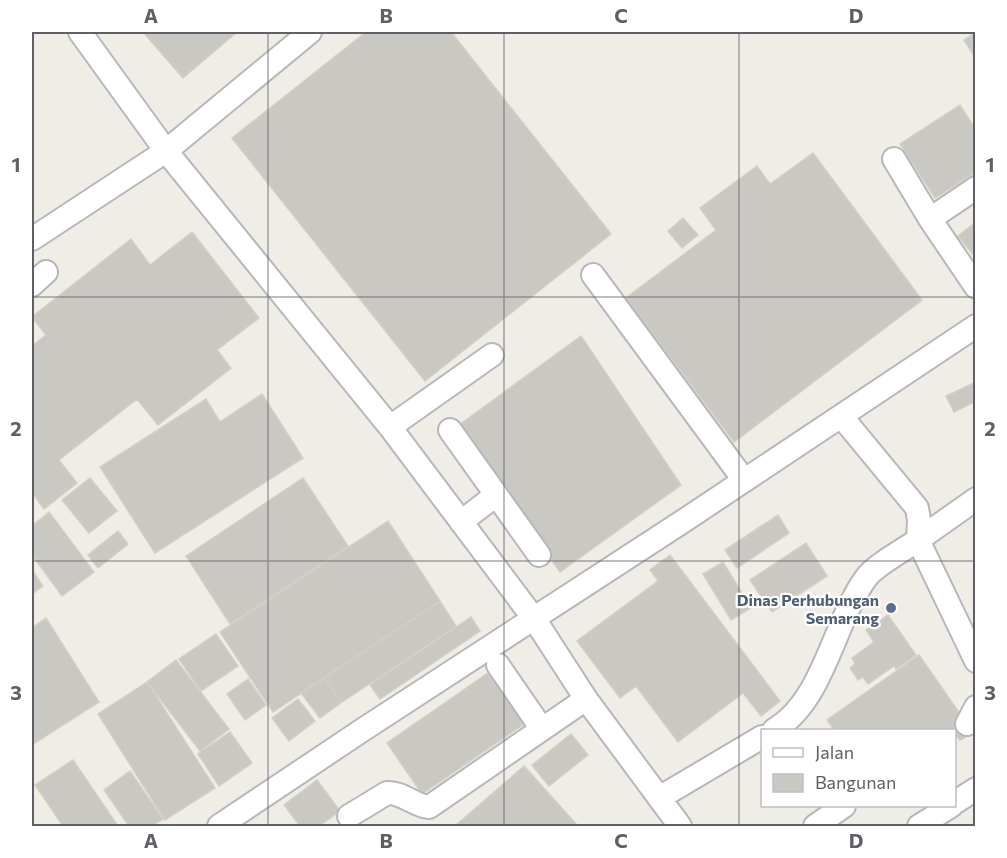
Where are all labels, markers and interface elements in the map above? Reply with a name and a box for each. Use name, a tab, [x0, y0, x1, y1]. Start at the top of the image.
text: A	[144, 3, 158, 27]
text: B	[379, 3, 393, 27]
text: C	[614, 3, 628, 27]
text: D	[849, 3, 863, 27]
text: 1	[11, 152, 21, 176]
text: 1	[985, 152, 995, 176]
text: 2	[10, 416, 22, 440]
text: 2	[984, 416, 996, 440]
place label: Dinas Perhubungan Semarang	[737, 590, 879, 627]
marker: Dinas Perhubungan Semarang	[884, 601, 898, 615]
text: 3	[10, 680, 22, 704]
text: 3	[984, 680, 996, 704]
legend	[761, 729, 956, 807]
text: Jalan	[815, 741, 854, 763]
text: Bangunan	[815, 771, 896, 793]
text: A	[144, 828, 158, 852]
text: B	[379, 828, 393, 852]
text: C	[614, 828, 628, 852]
text: D	[849, 828, 863, 852]

